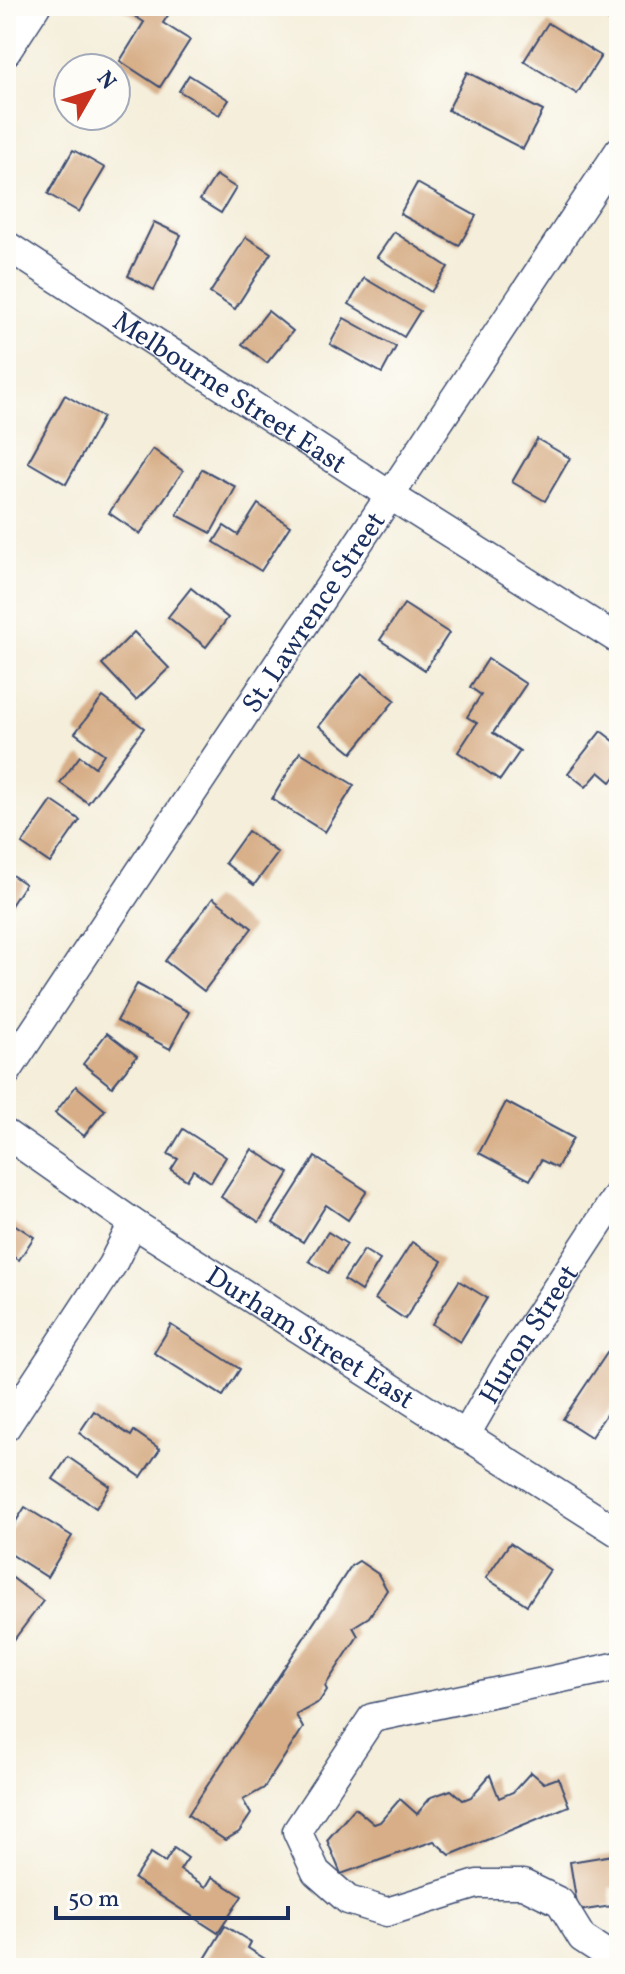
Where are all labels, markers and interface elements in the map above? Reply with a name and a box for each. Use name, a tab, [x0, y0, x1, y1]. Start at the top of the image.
north arrow	[52, 52, 132, 132]
text: N	[89, 65, 123, 97]
street label: Melbourne Street East	[104, 303, 354, 484]
street label: St. Lawrence Street	[234, 505, 396, 722]
street label: Durham Street East	[198, 1257, 421, 1420]
street label: Huron Street	[471, 1257, 589, 1412]
scale bar	[56, 1870, 288, 1920]
text: 50 m	[68, 1883, 120, 1917]

